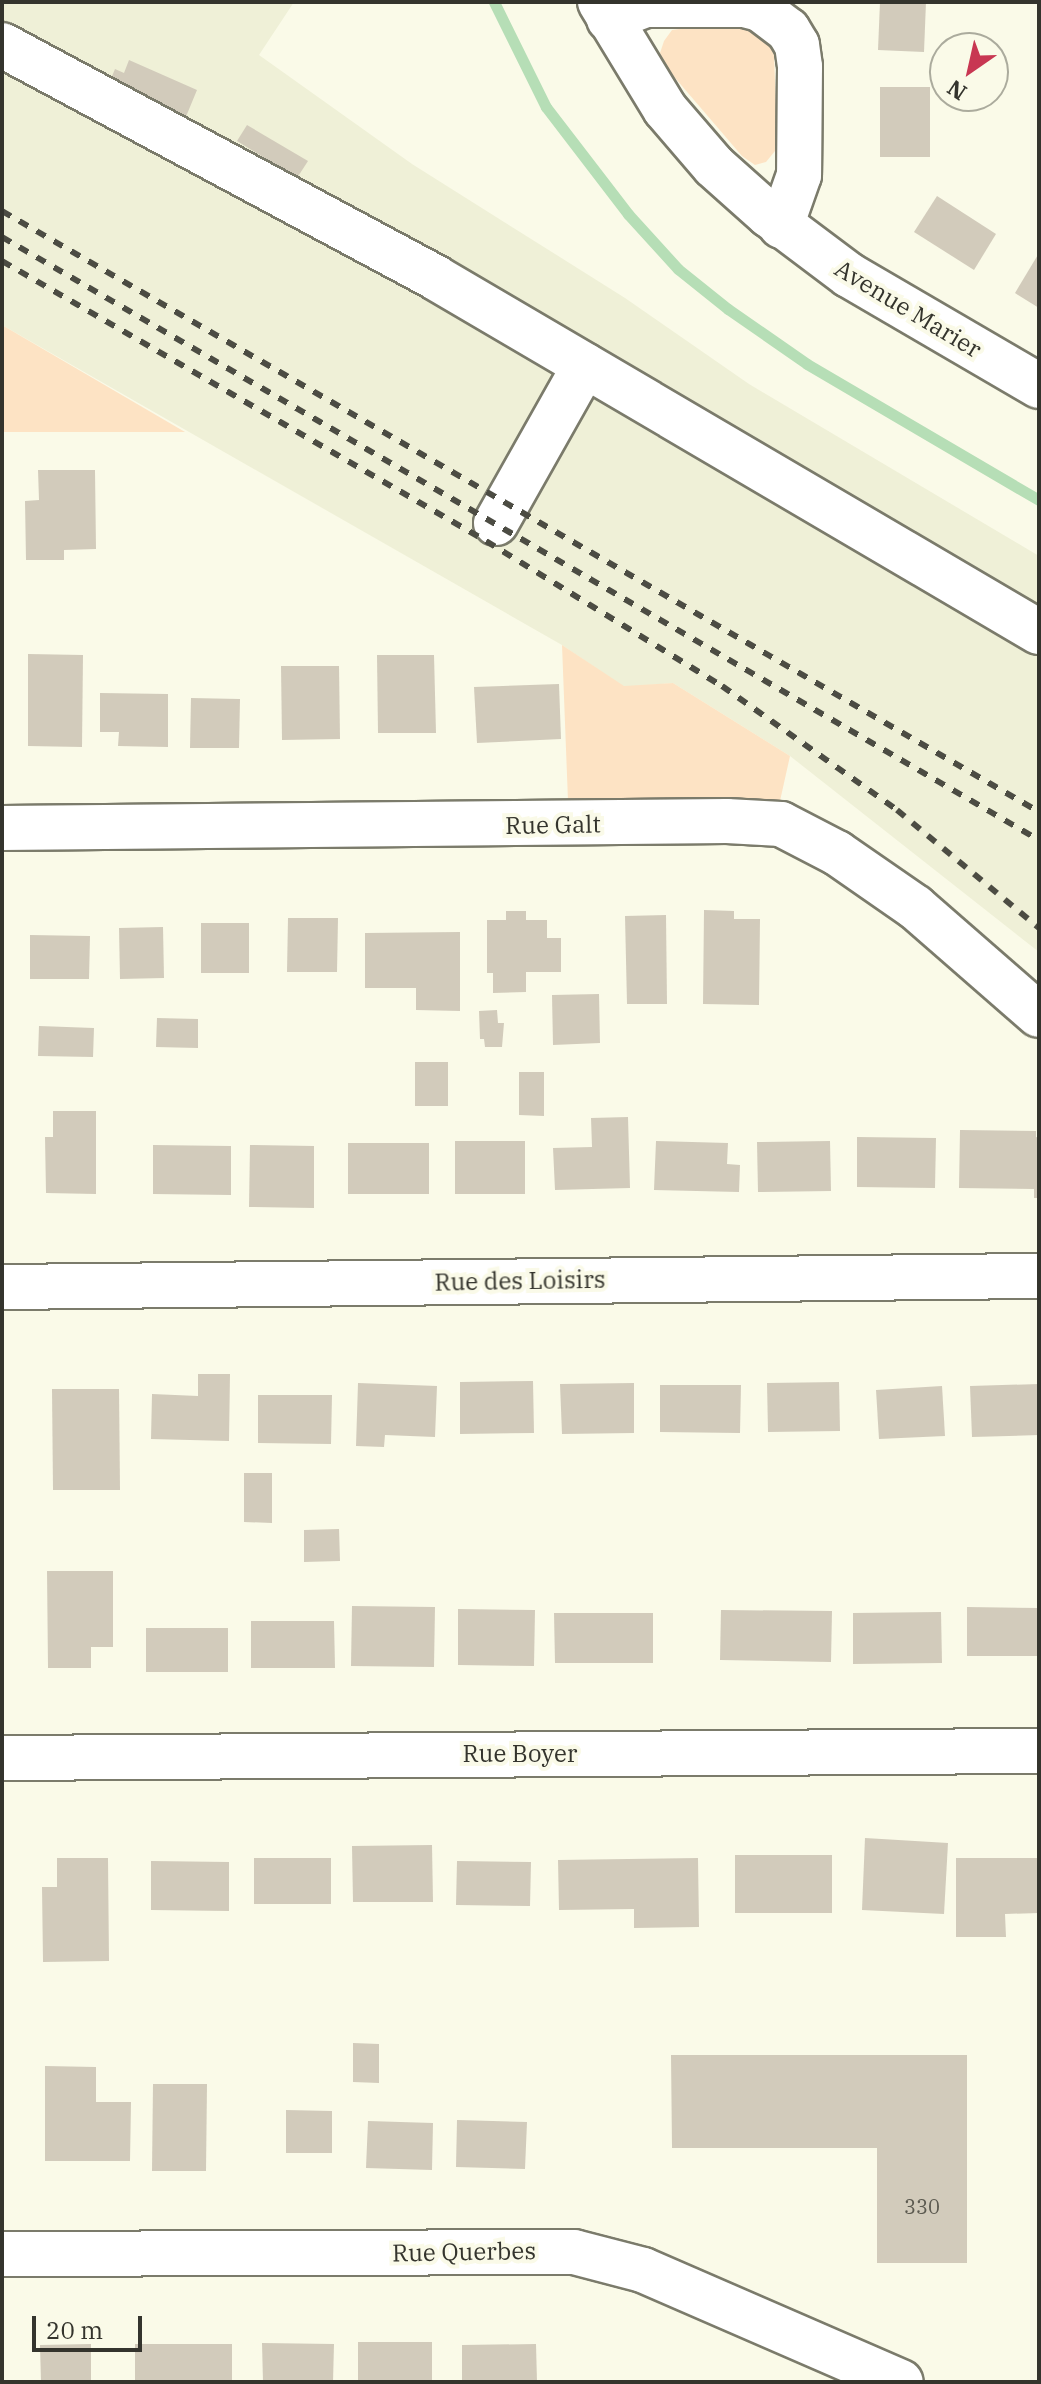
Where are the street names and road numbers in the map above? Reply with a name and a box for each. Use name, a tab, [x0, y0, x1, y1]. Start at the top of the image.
street label: Avenue Marier	[830, 254, 986, 364]
street label: Rue Galt	[505, 810, 601, 840]
street label: Rue des Loisirs	[434, 1265, 606, 1297]
street label: Rue Boyer	[463, 1740, 577, 1768]
street label: Rue Querbes	[392, 2236, 536, 2268]

